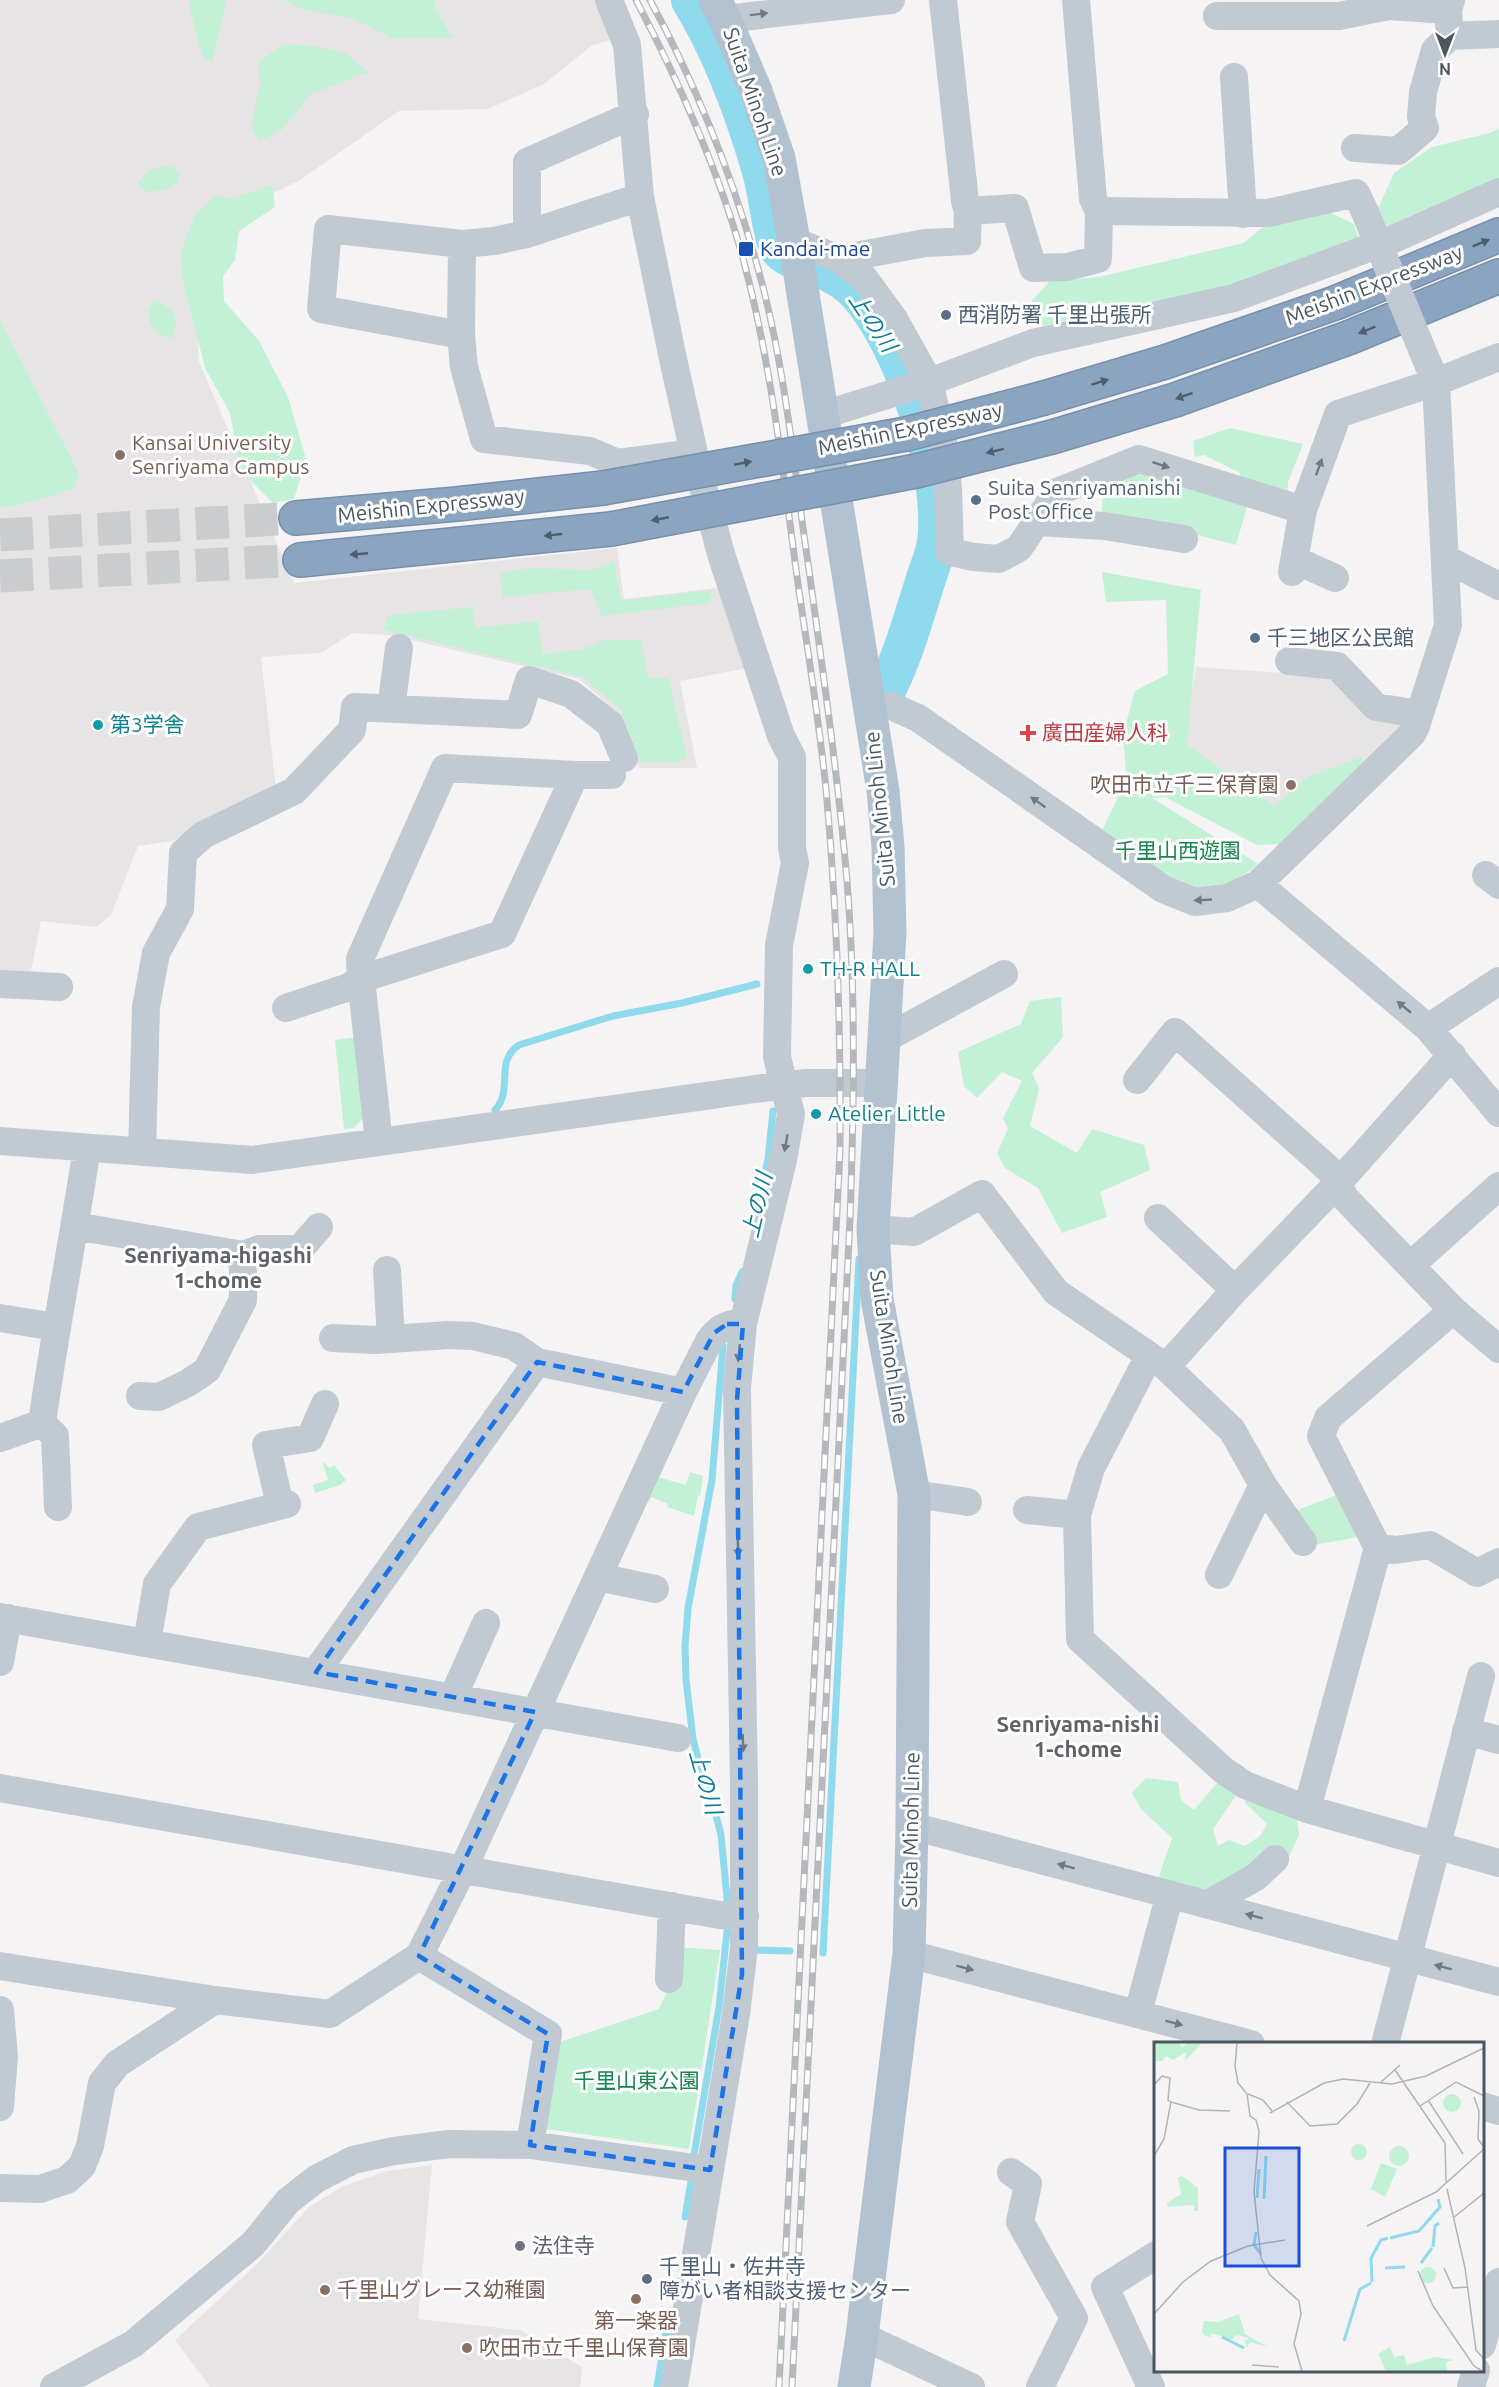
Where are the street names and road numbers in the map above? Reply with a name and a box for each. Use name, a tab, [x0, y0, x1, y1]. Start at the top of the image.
street label: Suita Minoh Line	[719, 24, 793, 179]
street label: Meishin Expressway	[1282, 239, 1466, 329]
street label: Meishin Expressway	[815, 397, 1004, 459]
street label: Meishin Expressway	[336, 483, 526, 527]
street label: Suita Minoh Line	[859, 730, 899, 888]
street label: Suita Minoh Line	[866, 1268, 914, 1426]
street label: Suita Minoh Line	[897, 1752, 923, 1908]

